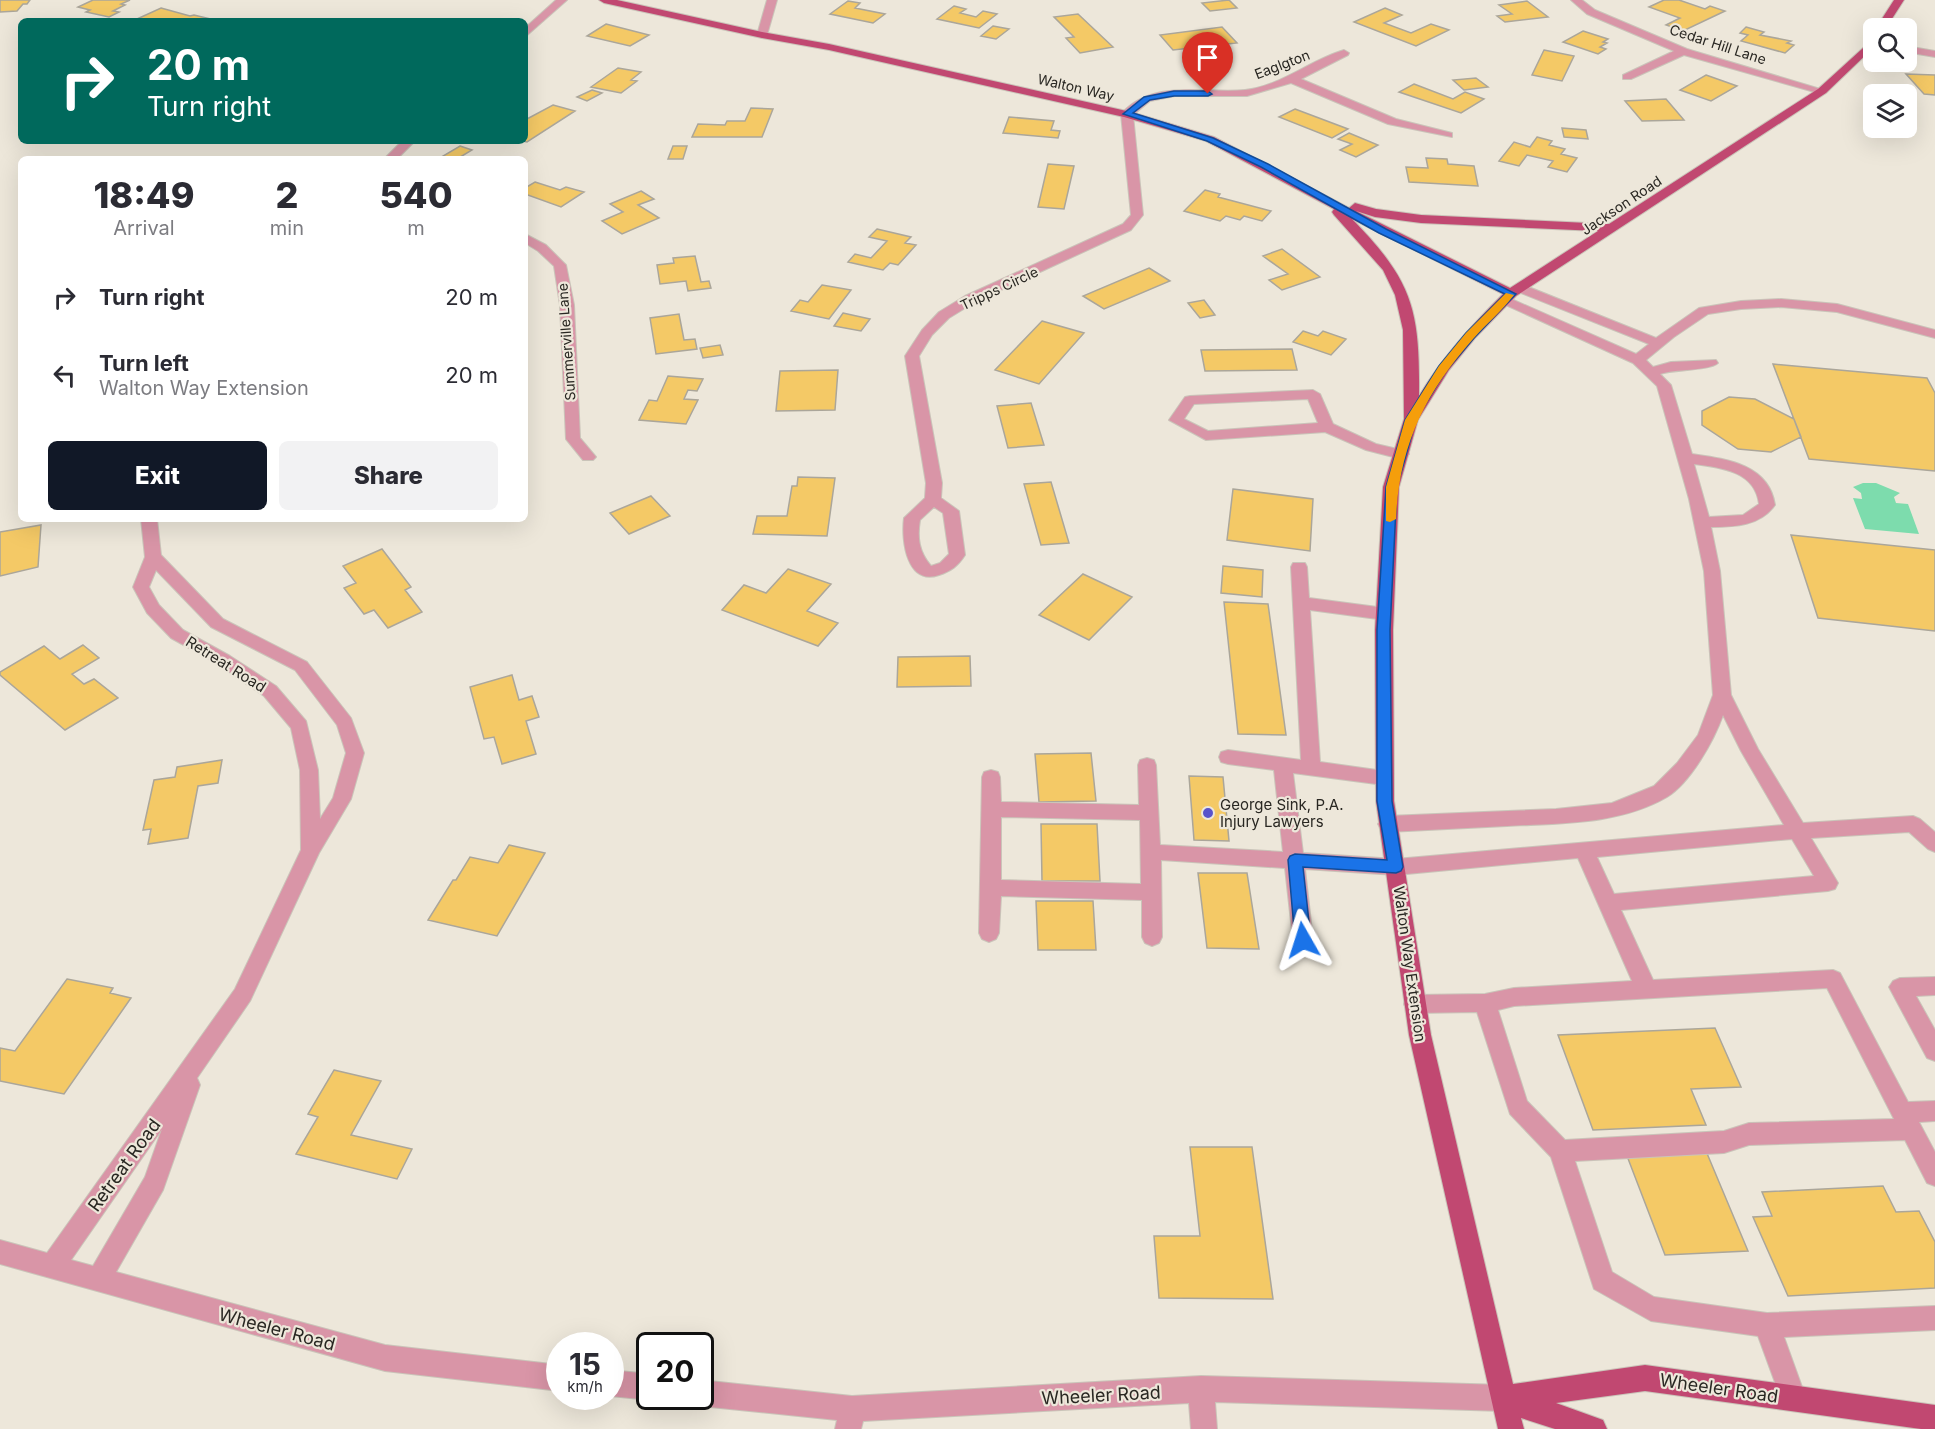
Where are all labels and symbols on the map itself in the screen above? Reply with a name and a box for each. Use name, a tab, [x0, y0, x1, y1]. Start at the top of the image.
street label: Cedar Hill Lane	[1667, 20, 1769, 68]
pin	[1182, 32, 1233, 94]
street label: Eaglgton	[1252, 46, 1312, 82]
street label: Walton Way	[1036, 70, 1116, 104]
street label: Jackson Road	[1578, 172, 1664, 238]
street label: Tripps Circle	[957, 263, 1041, 313]
street label: Summerville Lane	[553, 283, 579, 401]
street label: Retreat Road	[182, 632, 270, 696]
place label: George Sink, P.A. Injury Lawyers	[1220, 795, 1343, 831]
marker: George Sink, P.A. Injury Lawyers	[1201, 806, 1215, 820]
street label: Walton Way Extension	[1390, 885, 1430, 1043]
position arrow	[1271, 908, 1335, 972]
street label: Retreat Road	[83, 1115, 165, 1215]
street label: Wheeler Road	[217, 1303, 337, 1355]
speed limit sign: 20	[636, 1332, 714, 1410]
street label: Wheeler Road	[1658, 1369, 1780, 1407]
street label: Wheeler Road	[1041, 1381, 1161, 1409]

